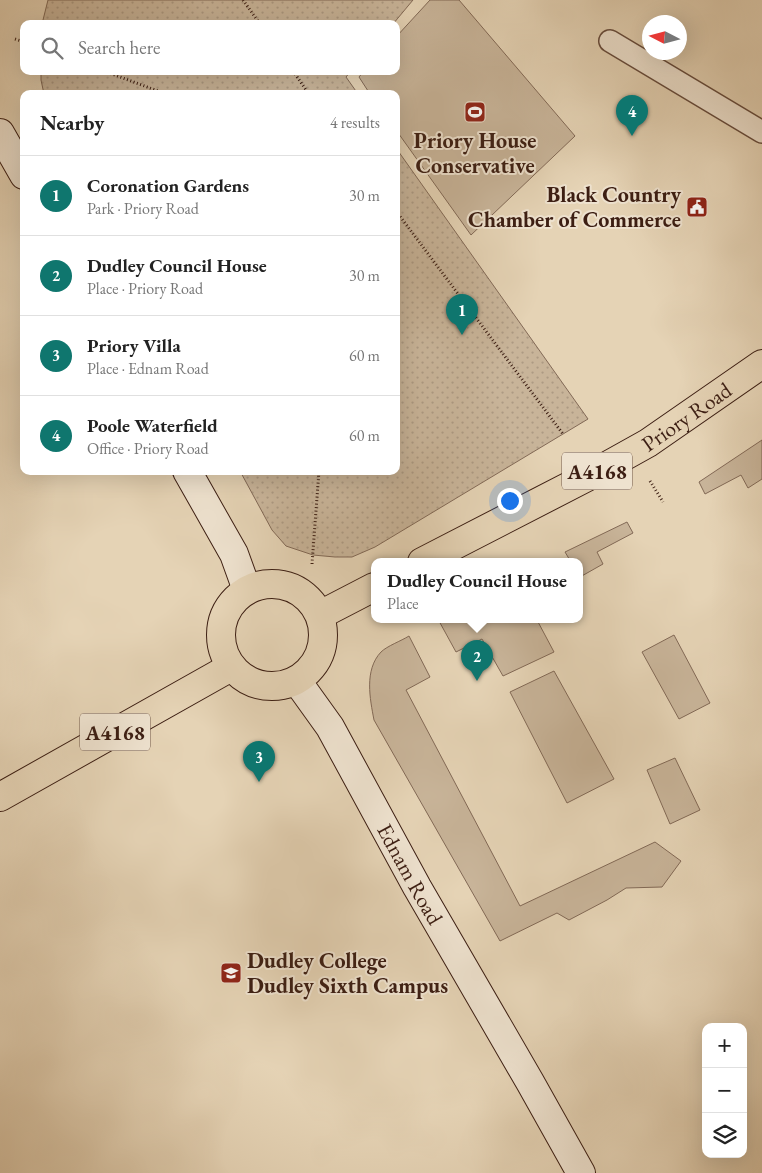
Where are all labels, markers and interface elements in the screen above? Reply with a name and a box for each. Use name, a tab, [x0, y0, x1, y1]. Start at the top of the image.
north arrow	[642, 15, 687, 60]
search box	[20, 20, 400, 75]
icon: search	[38, 34, 66, 62]
text: Search here	[78, 35, 160, 60]
pin: 4	[616, 95, 648, 136]
sports icon: Priory House Conservative	[463, 100, 487, 124]
text: Nearby	[40, 109, 104, 136]
text: 4 results	[330, 112, 380, 133]
place label: Priory House Conservative	[414, 126, 536, 180]
text: Coronation Gardens	[87, 173, 249, 198]
place label: Black Country Chamber of Commerce	[468, 180, 681, 234]
text: 1	[52, 185, 60, 206]
text: 30 m	[349, 185, 380, 206]
public building icon: Black Country Chamber of Commerce	[685, 195, 709, 219]
text: Park · Priory Road	[87, 198, 199, 219]
text: Dudley Council House	[87, 253, 267, 278]
text: 2	[52, 265, 60, 286]
text: 30 m	[349, 265, 380, 286]
text: Place · Priory Road	[87, 278, 203, 299]
pin: 1	[446, 294, 478, 335]
text: Priory Villa	[87, 333, 181, 358]
text: 3	[52, 345, 60, 366]
text: 60 m	[349, 345, 380, 366]
text: Place · Ednam Road	[87, 358, 209, 379]
street label: Priory Road	[636, 375, 738, 458]
text: Poole Waterfield	[87, 413, 218, 438]
text: 4	[52, 425, 60, 446]
text: 60 m	[349, 425, 380, 446]
text: Office · Priory Road	[87, 438, 209, 459]
road number: A4168	[562, 452, 632, 490]
your location	[497, 488, 523, 514]
popup	[371, 558, 583, 623]
text: Dudley Council House	[387, 568, 567, 593]
text: Place	[387, 593, 419, 614]
pin: 2	[461, 640, 493, 681]
road number: A4168	[80, 714, 150, 750]
pin: 3	[243, 741, 275, 782]
street label: Ednam Road	[371, 818, 450, 930]
place label: Dudley College Dudley Sixth Campus	[247, 946, 448, 1000]
school or university icon: Dudley College Dudley Sixth Campus	[219, 961, 243, 985]
map controls	[702, 1023, 747, 1158]
button: +	[702, 1023, 747, 1068]
button: −	[702, 1068, 747, 1113]
button: layers	[702, 1113, 747, 1158]

